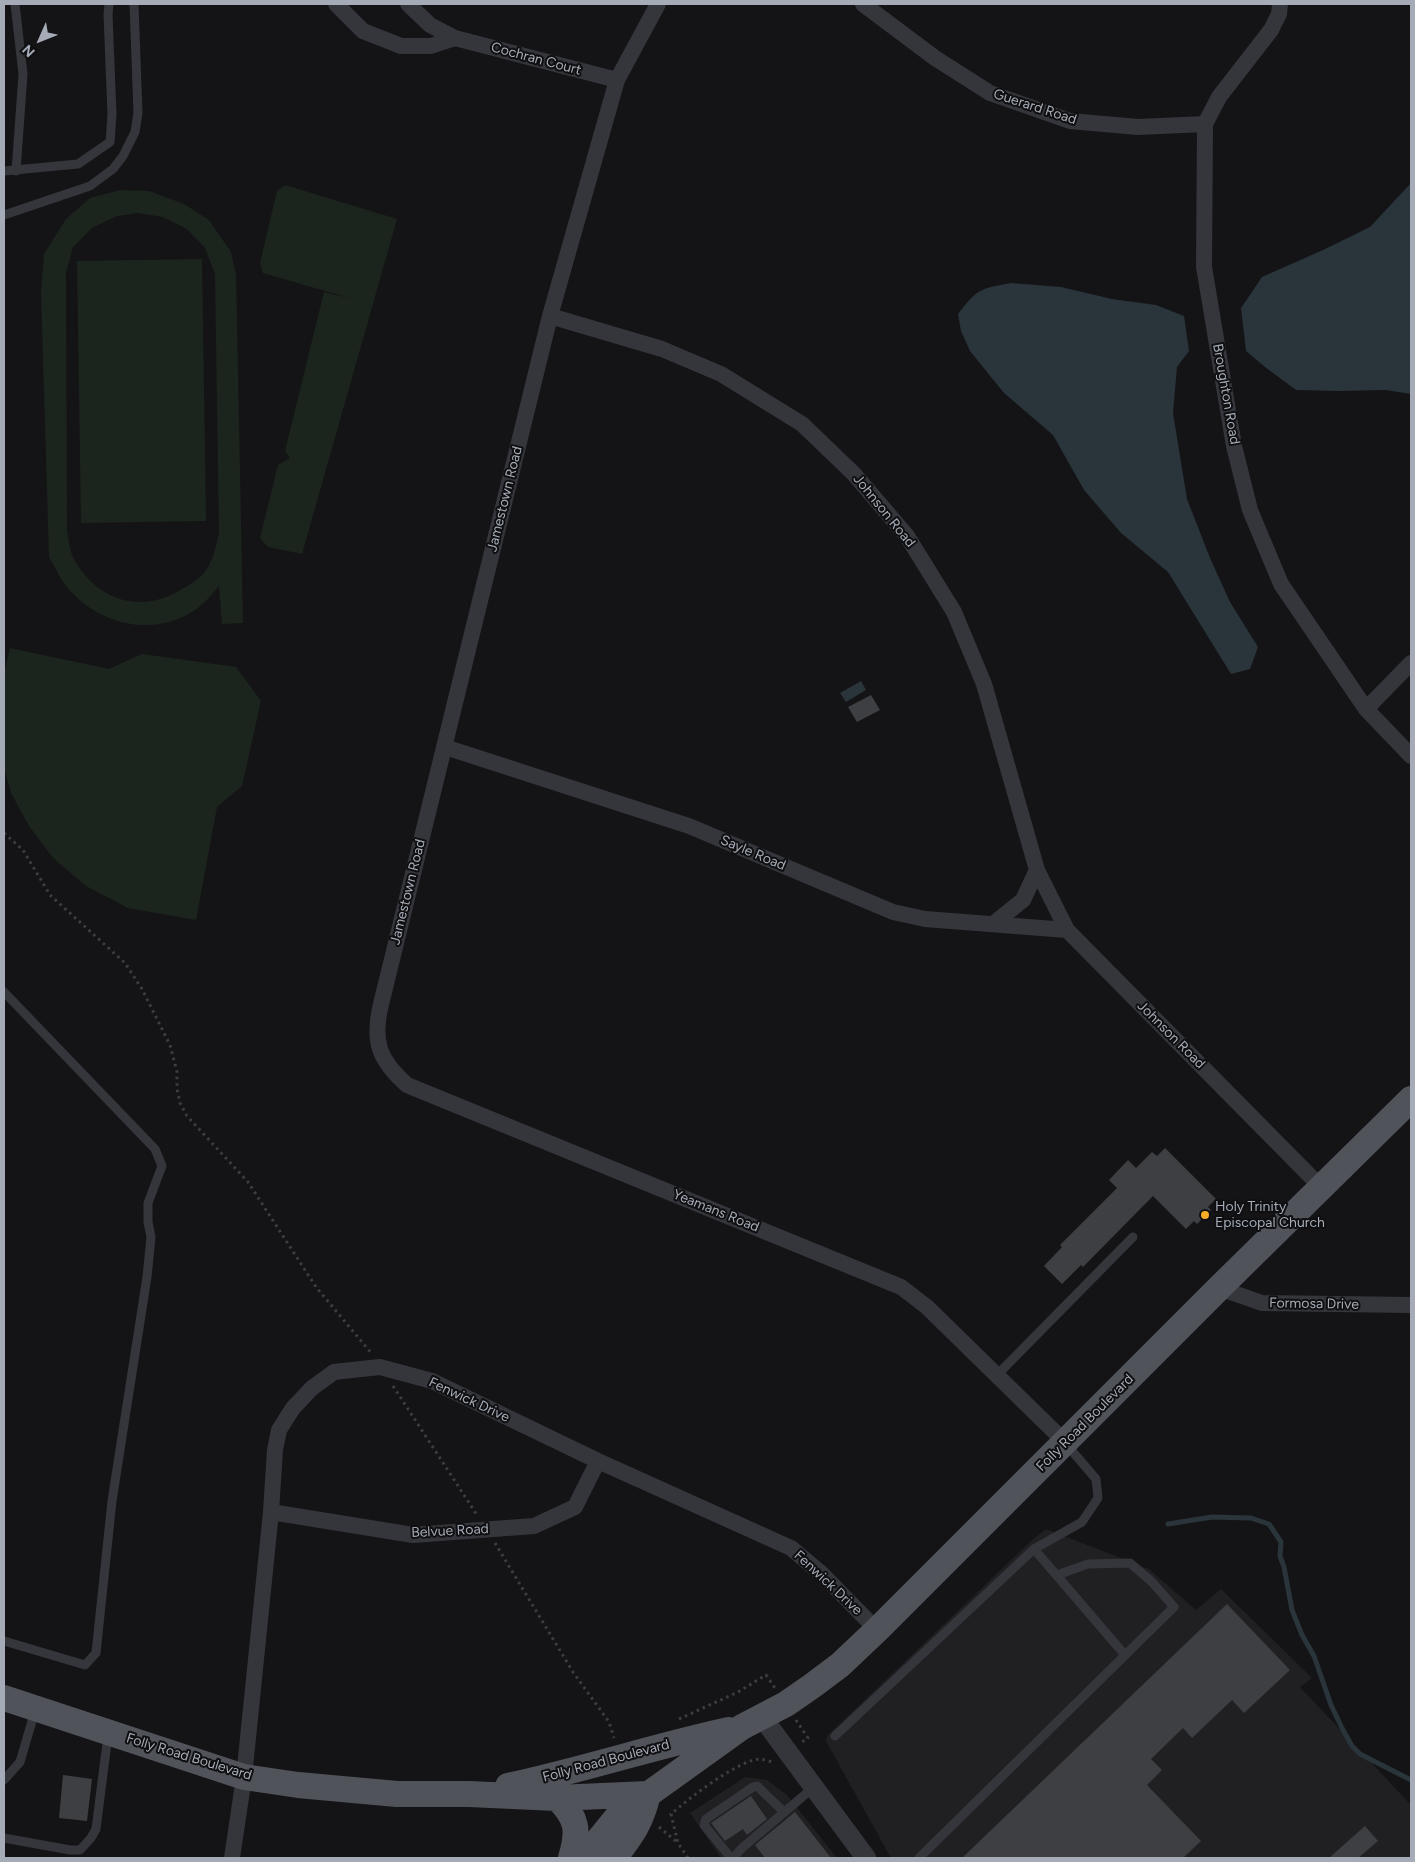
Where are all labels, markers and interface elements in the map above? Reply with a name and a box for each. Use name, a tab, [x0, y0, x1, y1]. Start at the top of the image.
north arrow	[15, 15, 65, 65]
street label: Cochran Court	[489, 39, 583, 79]
text: N	[19, 41, 39, 61]
street label: Guerard Road	[991, 86, 1079, 128]
street label: Broughton Road	[1209, 342, 1243, 446]
street label: Jamestown Road	[484, 445, 526, 553]
street label: Johnson Road	[849, 471, 919, 551]
street label: Sayle Road	[718, 832, 788, 874]
street label: Jamestown Road	[387, 838, 429, 946]
street label: Johnson Road	[1134, 998, 1208, 1072]
street label: Yeamans Road	[670, 1186, 762, 1236]
place label: Holy Trinity Episcopal Church	[1215, 1199, 1325, 1232]
marker: Holy Trinity Episcopal Church	[1199, 1209, 1211, 1221]
street label: Formosa Drive	[1269, 1295, 1359, 1313]
street label: Folly Road Boulevard	[1033, 1371, 1137, 1475]
street label: Fenwick Drive	[426, 1374, 512, 1426]
street label: Belvue Road	[411, 1521, 489, 1541]
street label: Fenwick Drive	[790, 1547, 866, 1619]
street label: Folly Road Boulevard	[124, 1730, 254, 1784]
street label: Folly Road Boulevard	[541, 1736, 671, 1786]

